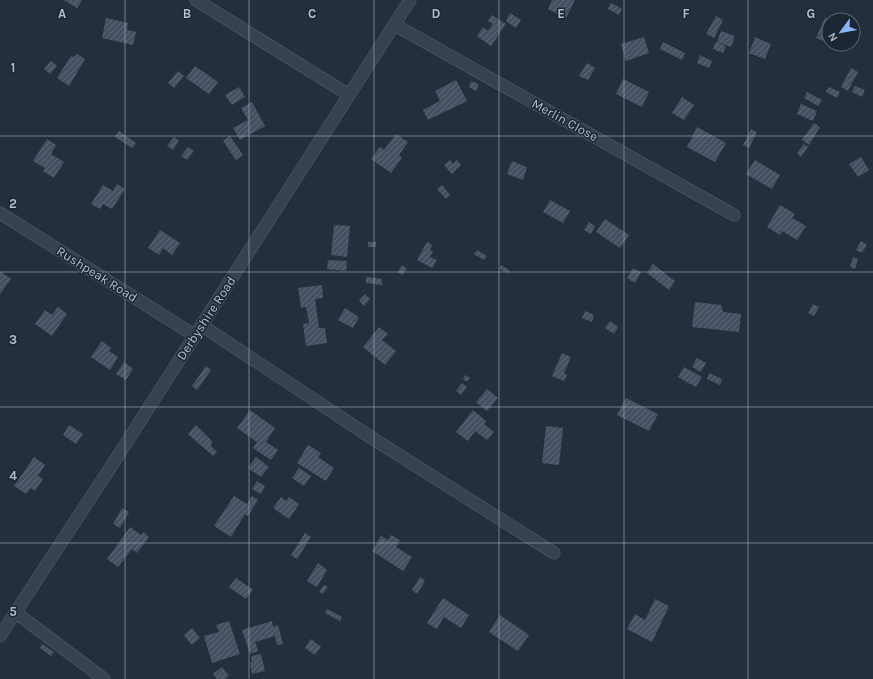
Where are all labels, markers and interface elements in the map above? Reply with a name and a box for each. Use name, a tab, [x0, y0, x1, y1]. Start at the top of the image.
text: A	[58, 6, 66, 21]
text: B	[183, 6, 191, 21]
text: C	[308, 6, 316, 21]
text: D	[432, 6, 441, 21]
text: E	[557, 6, 565, 21]
text: F	[682, 6, 690, 21]
text: G	[807, 6, 815, 21]
north arrow	[821, 12, 861, 52]
text: N	[825, 30, 841, 44]
text: 1	[11, 60, 15, 75]
street label: Merlin Close	[529, 96, 601, 144]
text: 2	[9, 196, 17, 211]
street label: Rushpeak Road	[54, 243, 140, 305]
street label: Derbyshire Road	[173, 273, 239, 363]
text: 3	[9, 332, 17, 347]
text: 4	[9, 468, 17, 483]
text: 5	[9, 604, 17, 619]

